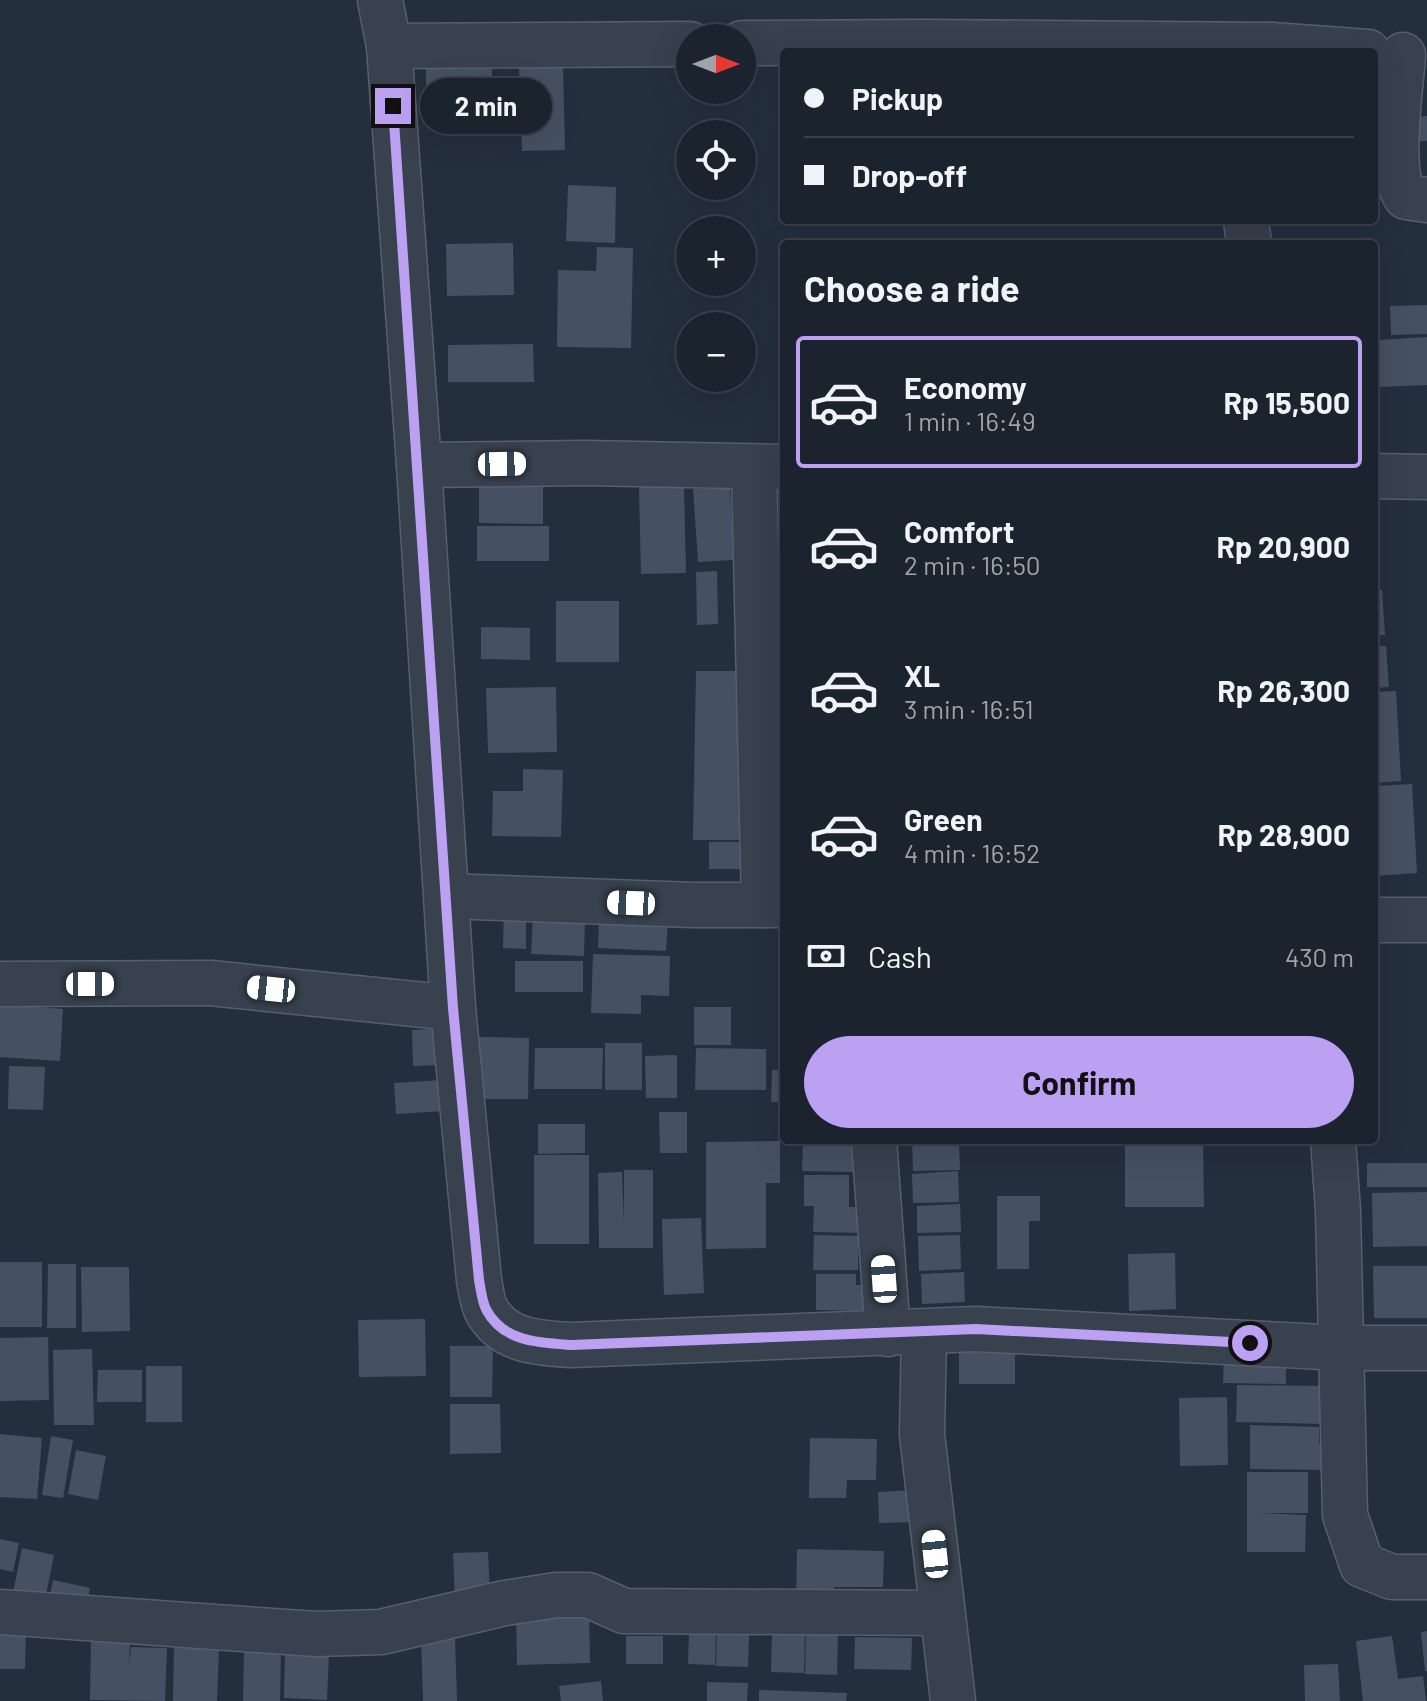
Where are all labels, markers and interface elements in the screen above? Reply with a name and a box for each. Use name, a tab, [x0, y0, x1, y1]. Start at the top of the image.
north arrow	[676, 24, 756, 104]
map controls	[676, 24, 756, 392]
callout: 2 min	[421, 78, 553, 134]
text: Pickup	[852, 80, 943, 116]
route end	[375, 88, 411, 124]
text: 2 min	[455, 90, 517, 121]
button: locate	[676, 120, 756, 200]
text: Drop-off	[852, 157, 967, 193]
button: +	[676, 216, 756, 296]
text: Choose a ride	[804, 266, 1020, 309]
button: −	[676, 312, 756, 392]
icon: car	[808, 366, 880, 438]
text: Economy	[904, 369, 1027, 405]
text: Rp 15,500	[1223, 384, 1350, 420]
text: 1 min · 16:49	[904, 405, 1035, 436]
car	[478, 452, 526, 476]
icon: car	[808, 510, 880, 582]
text: Comfort	[904, 513, 1014, 549]
text: Rp 20,900	[1217, 528, 1350, 564]
text: 2 min · 16:50	[904, 549, 1041, 580]
icon: car	[808, 654, 880, 726]
text: XL	[904, 657, 940, 693]
text: Rp 26,300	[1217, 672, 1350, 708]
text: 3 min · 16:51	[904, 693, 1034, 724]
icon: car	[808, 798, 880, 870]
text: Green	[904, 801, 983, 837]
text: Rp 28,900	[1217, 816, 1350, 852]
text: 4 min · 16:52	[904, 837, 1040, 868]
car	[607, 890, 655, 916]
icon: cash	[804, 934, 848, 978]
text: Cash	[868, 938, 932, 974]
text: 430 m	[1285, 941, 1354, 972]
car	[66, 972, 114, 996]
car	[246, 975, 296, 1003]
button: Confirm	[804, 1036, 1354, 1128]
car	[870, 1254, 898, 1304]
route start	[1232, 1325, 1268, 1361]
car	[921, 1529, 949, 1579]

